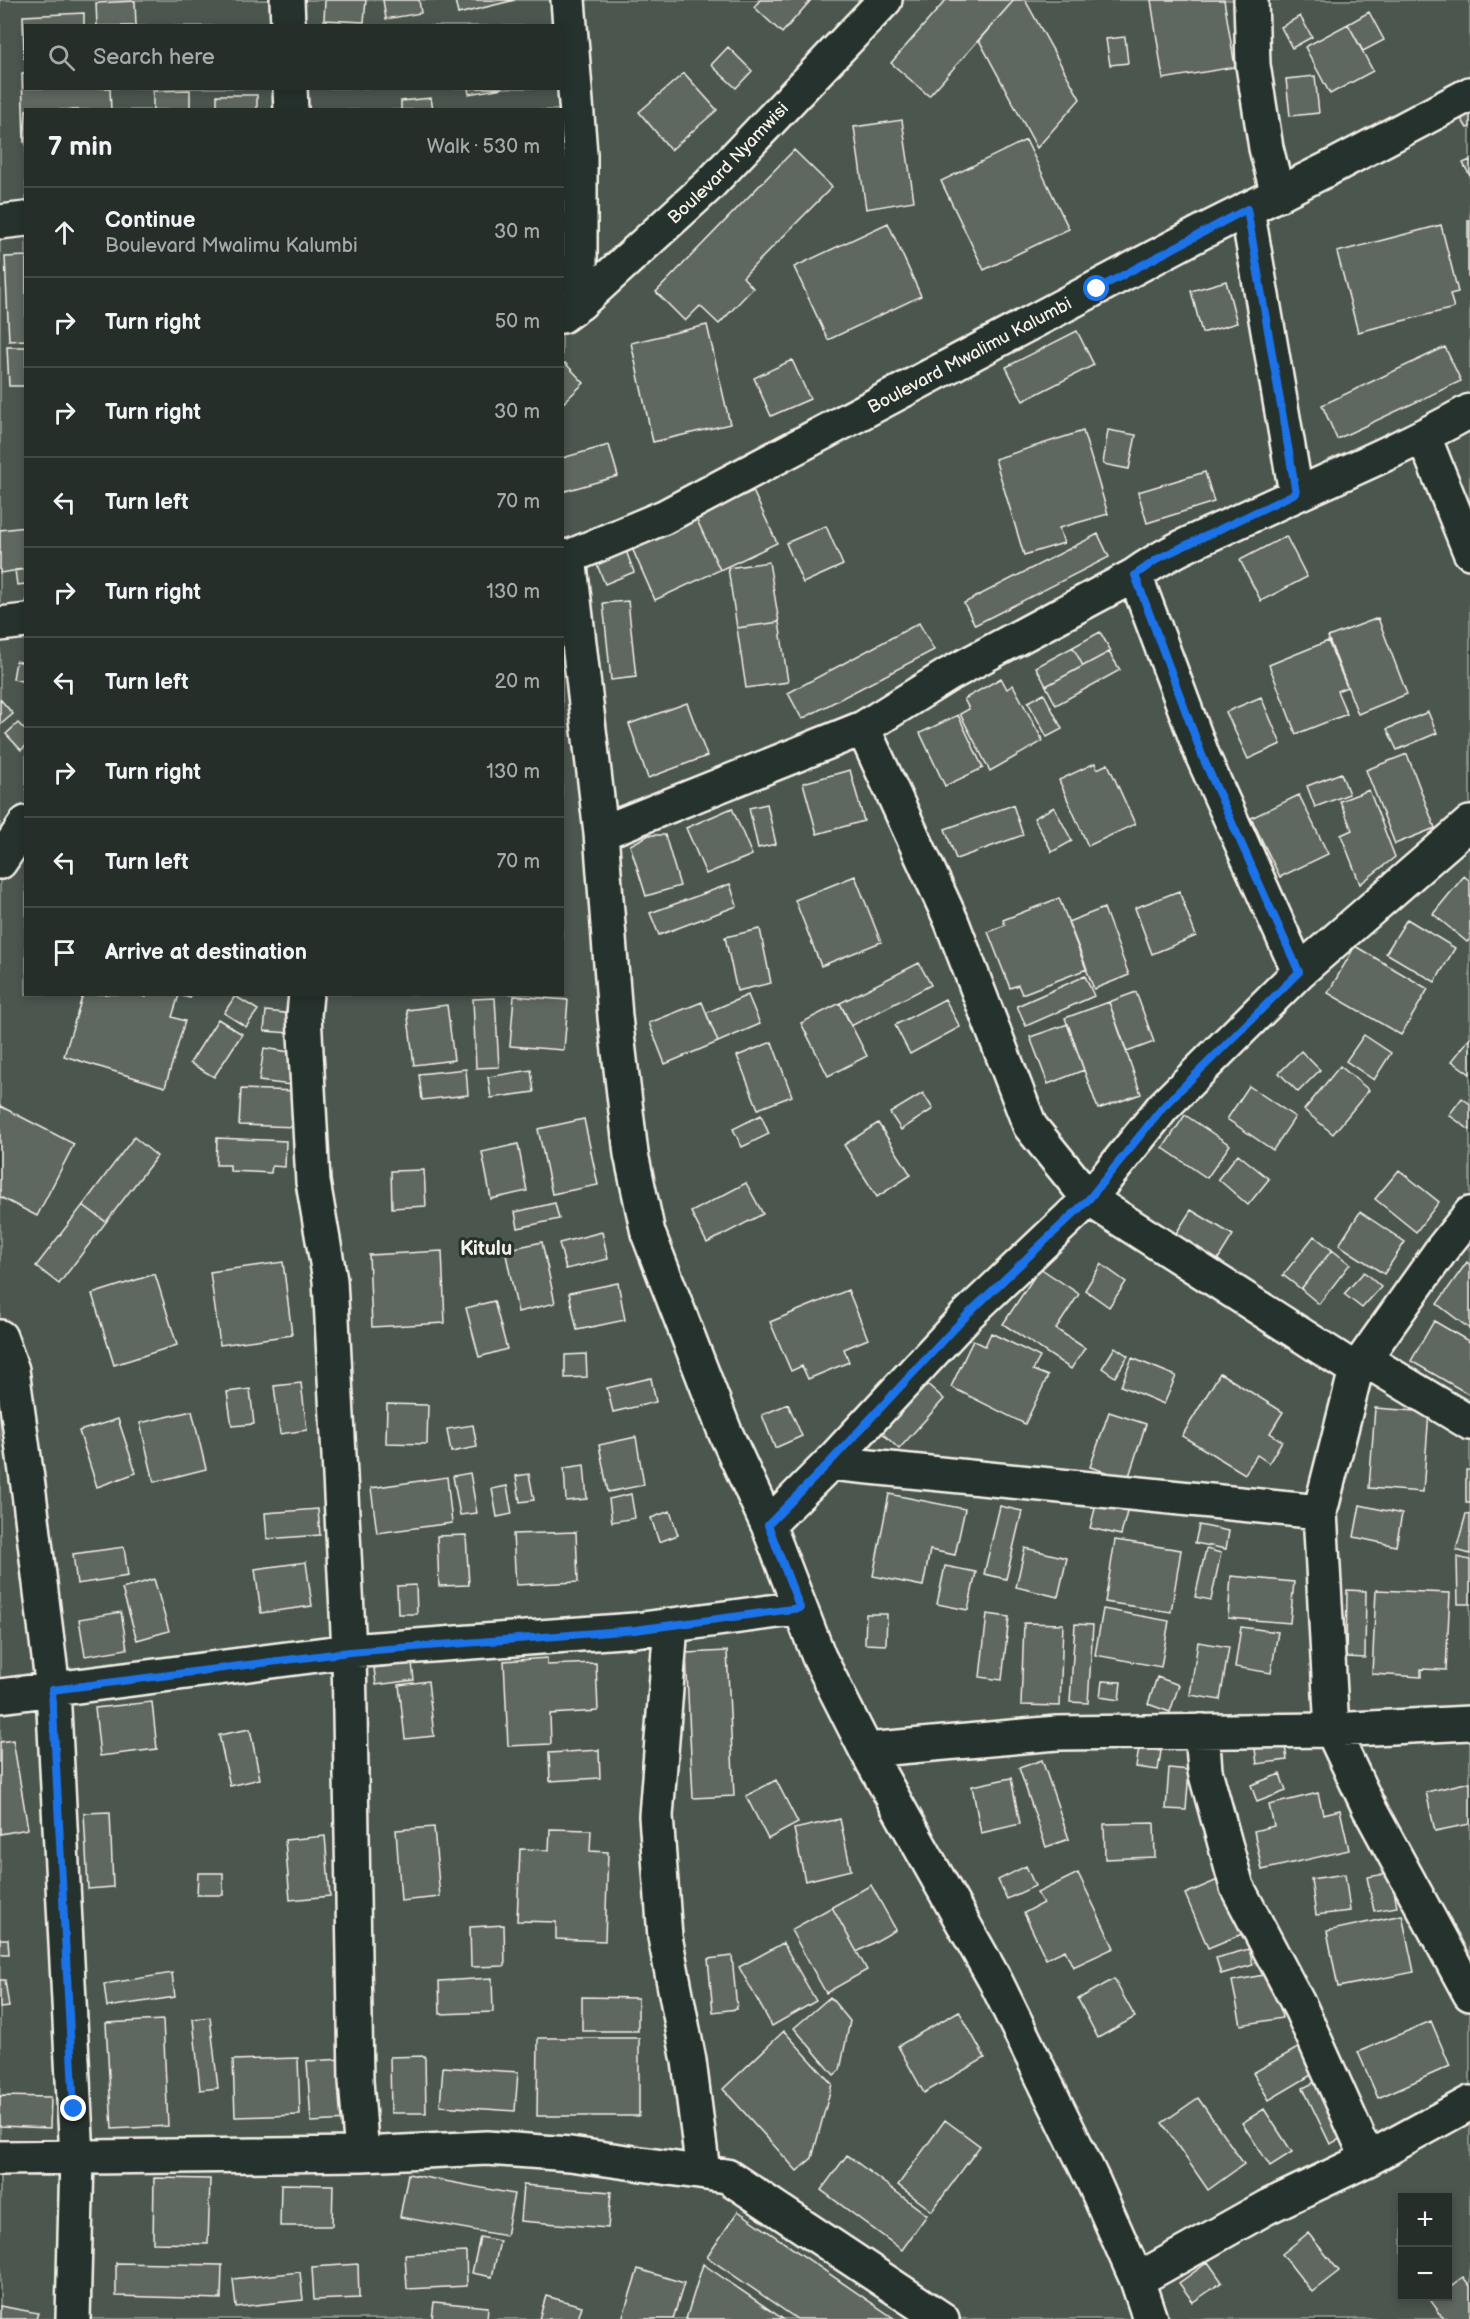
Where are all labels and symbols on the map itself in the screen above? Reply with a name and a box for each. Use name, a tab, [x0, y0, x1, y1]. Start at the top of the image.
street label: Boulevard Nyamwisi	[664, 98, 793, 228]
route start	[1083, 275, 1109, 301]
street label: Boulevard Mwalimu Kalumbi	[864, 293, 1075, 418]
district label: Kitulu	[460, 1237, 512, 1261]
route end	[60, 2095, 86, 2121]

